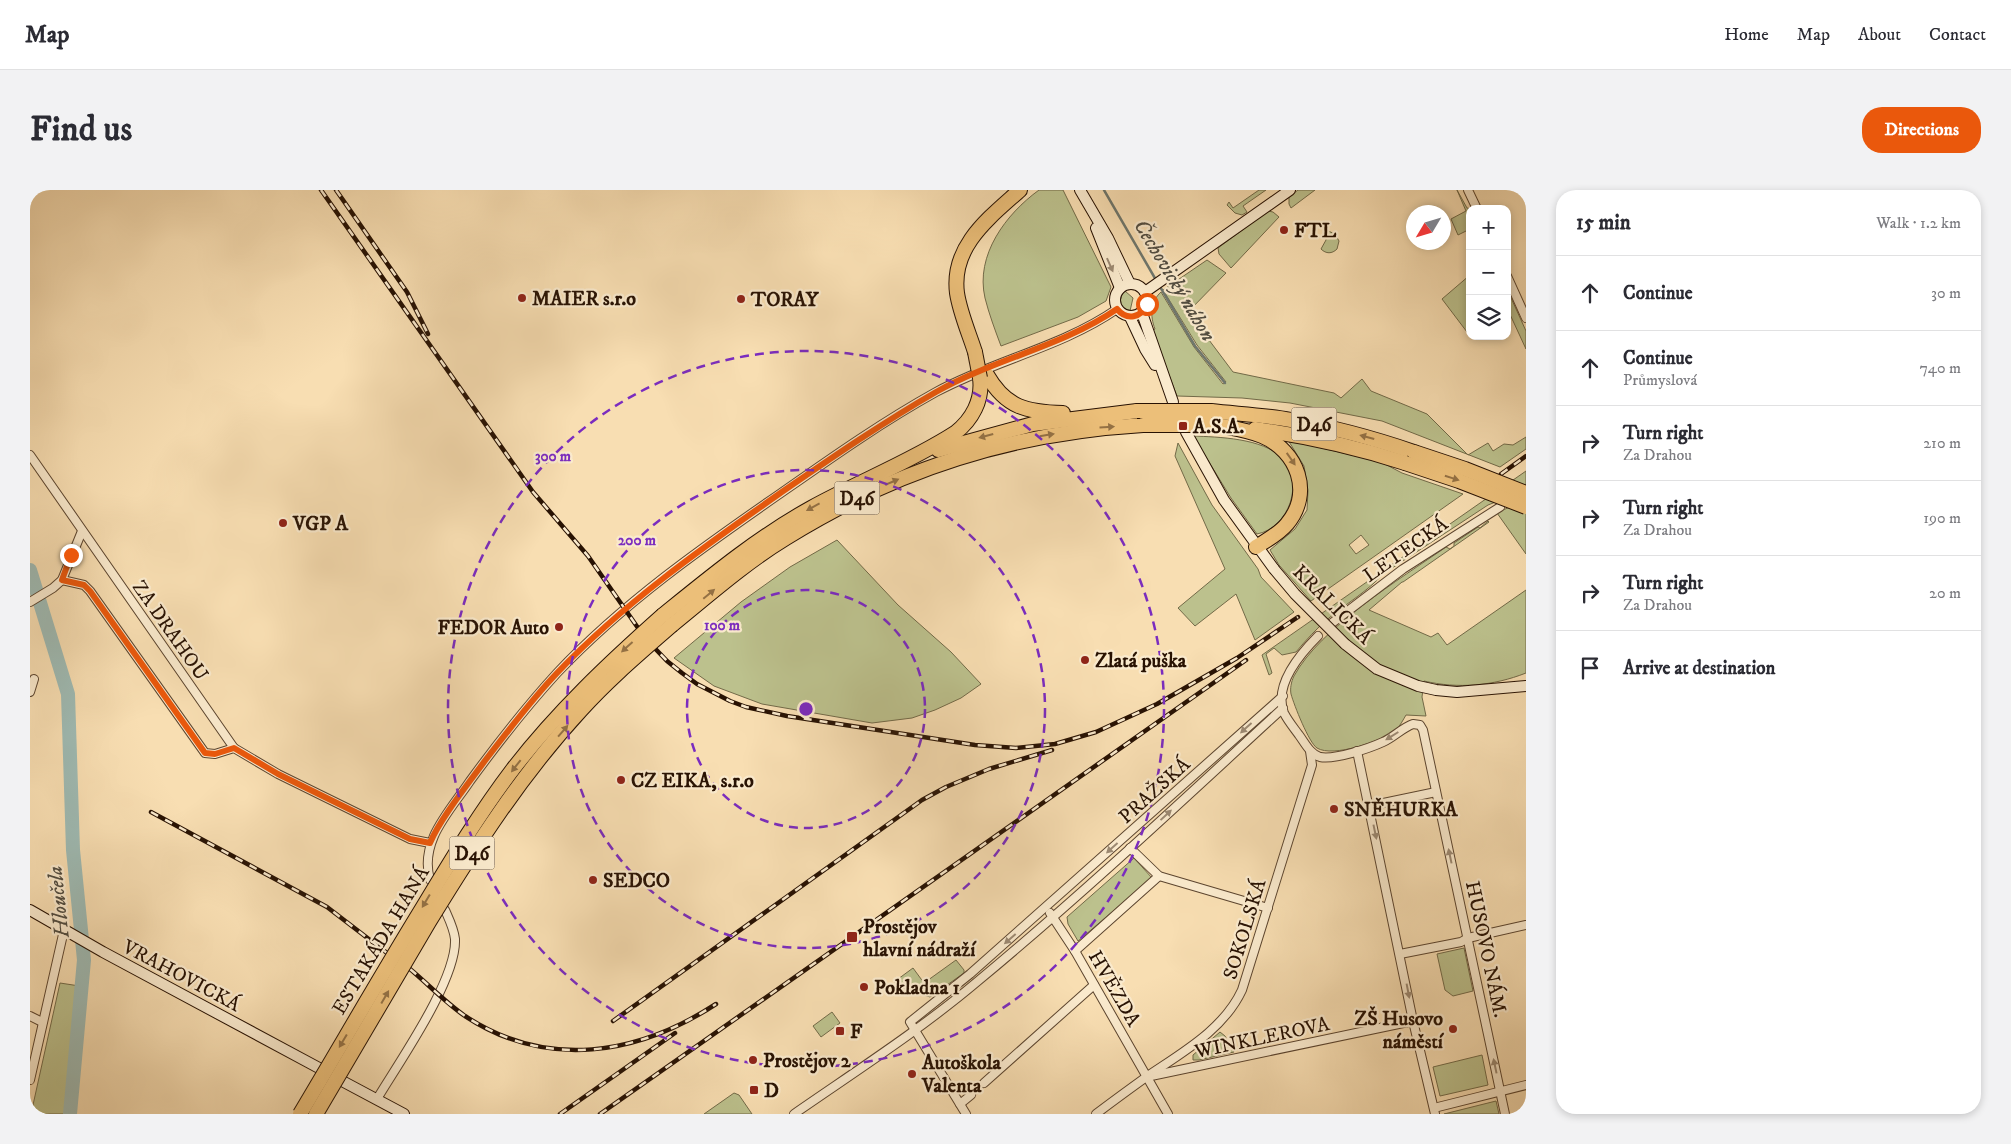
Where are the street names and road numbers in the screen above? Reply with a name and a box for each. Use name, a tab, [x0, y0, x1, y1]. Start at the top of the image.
road number: D46	[1292, 408, 1336, 440]
road number: D46	[834, 482, 880, 514]
street label: LETECKÁ	[1358, 511, 1453, 589]
street label: KRALICKÁ	[1287, 559, 1378, 650]
street label: ZA DRAHOU	[126, 576, 213, 686]
street label: PRAŽSKÁ	[1113, 752, 1196, 830]
road number: D46	[450, 836, 494, 870]
street label: ESTAKÁDA HANÁ	[326, 861, 436, 1020]
street label: SOKOLSKÁ	[1217, 876, 1273, 983]
street label: HUSOVO NÁM.	[1459, 878, 1513, 1020]
street label: VRAHOVICKÁ	[117, 933, 245, 1018]
street label: HVĚZDA	[1082, 946, 1146, 1032]
street label: WINKLEROVA	[1192, 1012, 1332, 1065]

